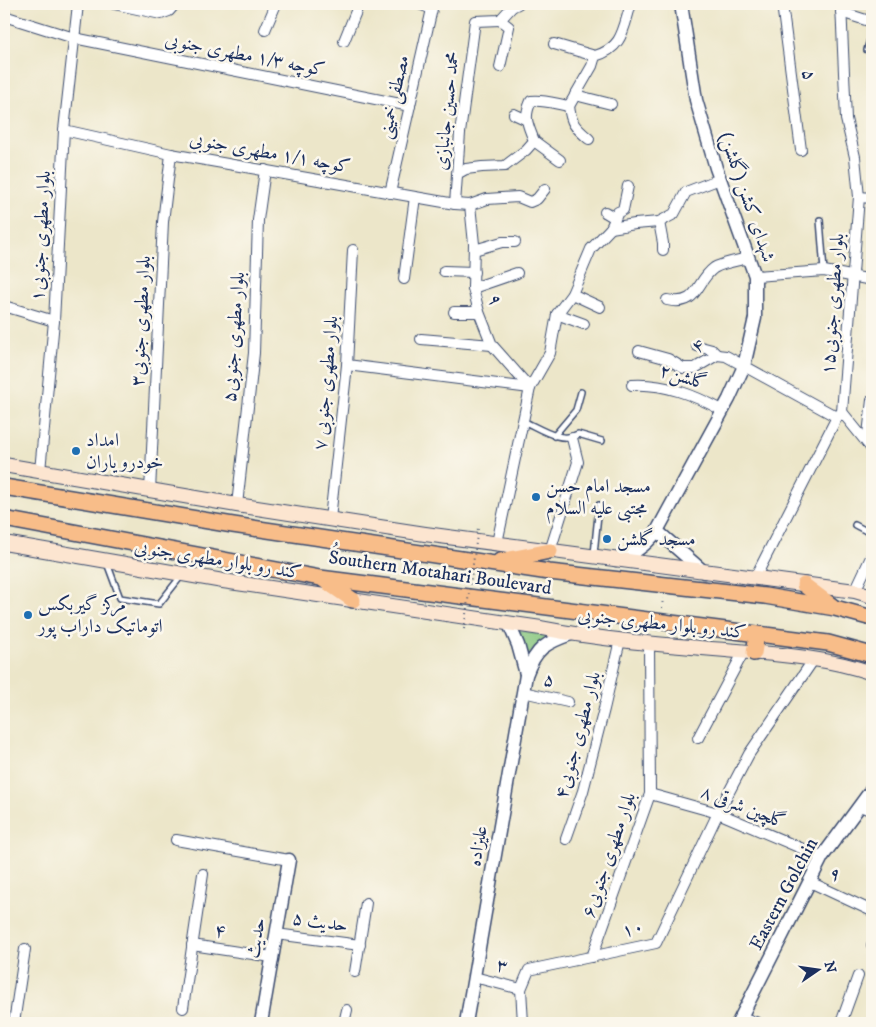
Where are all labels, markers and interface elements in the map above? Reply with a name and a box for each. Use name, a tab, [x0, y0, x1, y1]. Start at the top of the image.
street label: کوچه ۱/۳ مطهری جنوبی	[162, 28, 327, 84]
street label: محمد حسین جانبازی	[429, 50, 465, 172]
street label: مصطفی خمینی	[373, 53, 416, 141]
street label: ۵	[797, 68, 821, 82]
street label: کوچه ۱/۱ مطهری جنوبی	[187, 128, 352, 180]
street label: شهدای کشن (گلشن)	[713, 129, 781, 265]
street label: ۱بلوار مطهری جنوبی	[26, 170, 58, 302]
street label: بلوار مطهری جنوبی۱۵	[817, 232, 851, 376]
street label: بلوار مطهری جنوبی۳	[126, 255, 158, 387]
street label: ۵بلوار مطهری جنوبی	[218, 271, 252, 403]
street label: ۹	[482, 292, 508, 308]
street label: ۷ بلوار مطهری جنوبی	[309, 315, 345, 451]
street label: ۴	[688, 333, 708, 359]
street label: گلشن۲	[656, 358, 710, 396]
place label: امداد خودرو یاران	[86, 429, 163, 474]
marker: امداد خودرو یاران	[70, 445, 82, 457]
place label: مسجد امام حسن مجتبی علیه السلام	[546, 475, 651, 524]
marker: مسجد امام حسن مجتبی علیه السلام	[530, 491, 542, 503]
place label: مسجد گلشن	[617, 527, 696, 552]
marker: مسجد گلشن	[601, 533, 613, 545]
street label: کند رو بلوار مطهری جنوبی	[132, 535, 303, 587]
street label: ُSouthern Motahari Boulevard	[327, 541, 554, 600]
place label: مرکز گیربکس اتوماتیک داراب پور	[36, 593, 163, 639]
street label: کند رو بلوار مطهری جنوبی	[576, 604, 747, 646]
marker: مرکز گیربکس اتوماتیک داراب پور	[22, 609, 34, 621]
street label: ۵	[541, 668, 557, 692]
street label: بلوار مطهری جنوبی۴	[550, 669, 608, 802]
street label: ۸ گلچین شرقی	[697, 779, 789, 835]
street label: بلوار مطهری جنوبی۶	[577, 789, 643, 921]
street label: علیزاده	[463, 824, 493, 868]
street label: Eastern Golchin	[745, 834, 823, 954]
street label: ۹	[825, 861, 845, 887]
street label: حدیث ۵	[291, 907, 349, 937]
street label: ۱۰	[619, 915, 647, 943]
street label: حدیث	[241, 916, 271, 960]
street label: ۴	[213, 919, 227, 943]
north arrow	[794, 944, 844, 994]
street label: ۳	[494, 953, 510, 979]
text: N	[820, 960, 840, 975]

